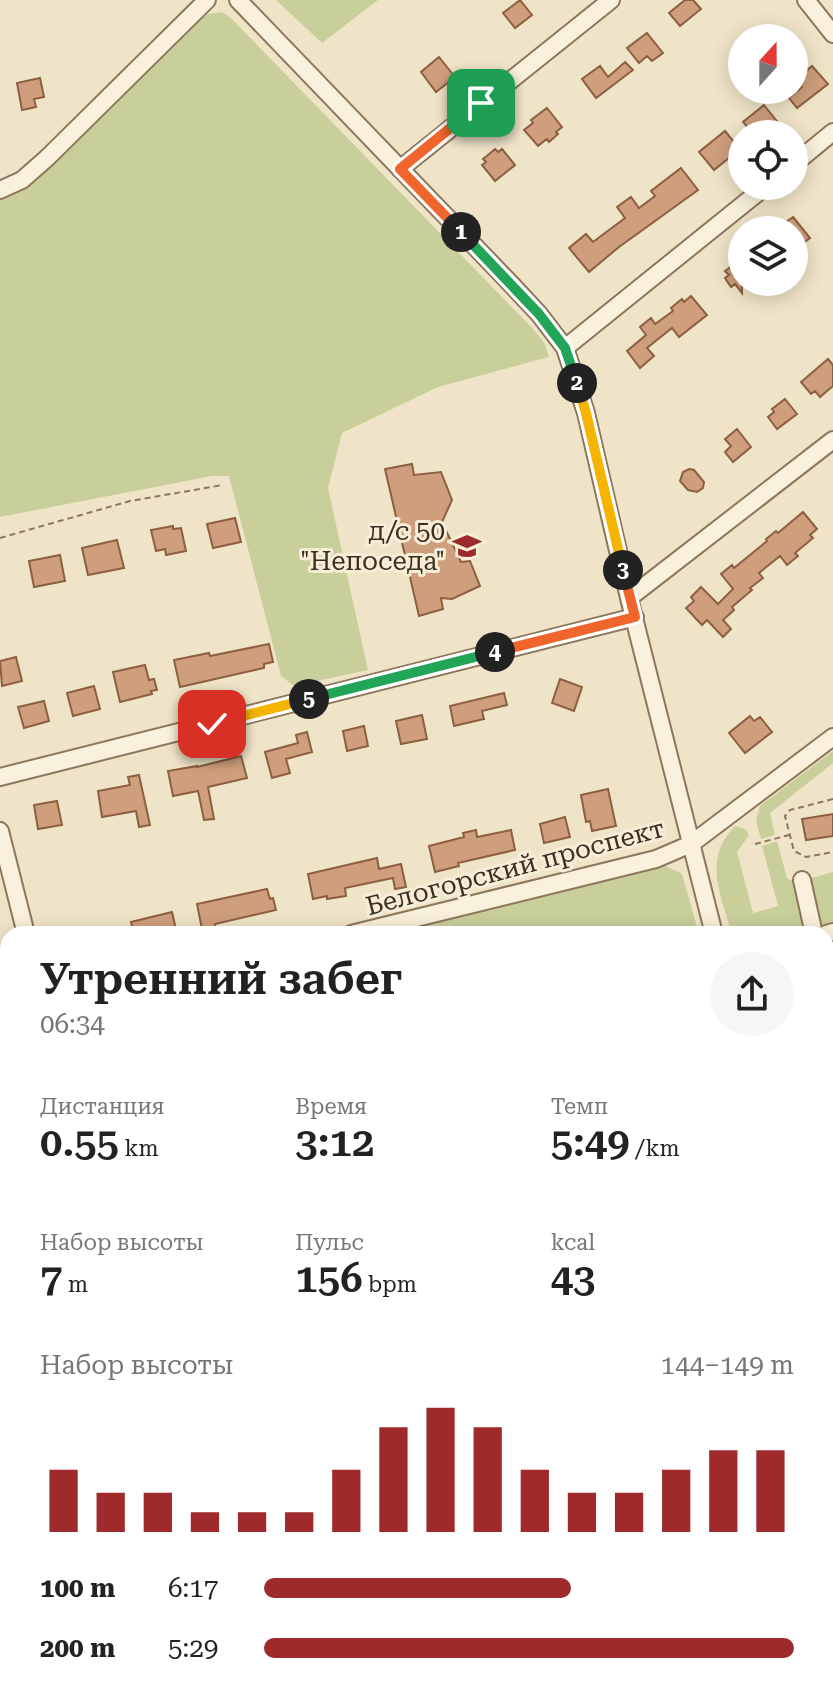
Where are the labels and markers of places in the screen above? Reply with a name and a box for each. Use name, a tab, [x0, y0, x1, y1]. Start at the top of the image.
pin	[447, 69, 515, 137]
pin: 1	[441, 212, 481, 252]
pin: 2	[557, 363, 597, 403]
place label: д/с 50 "Непоседа"	[300, 516, 445, 576]
school or university icon: д/с 50 "Непоседа"	[452, 531, 482, 561]
pin: 3	[603, 550, 643, 590]
pin: 4	[475, 632, 515, 672]
pin: 5	[289, 679, 329, 719]
pin	[178, 690, 246, 758]

